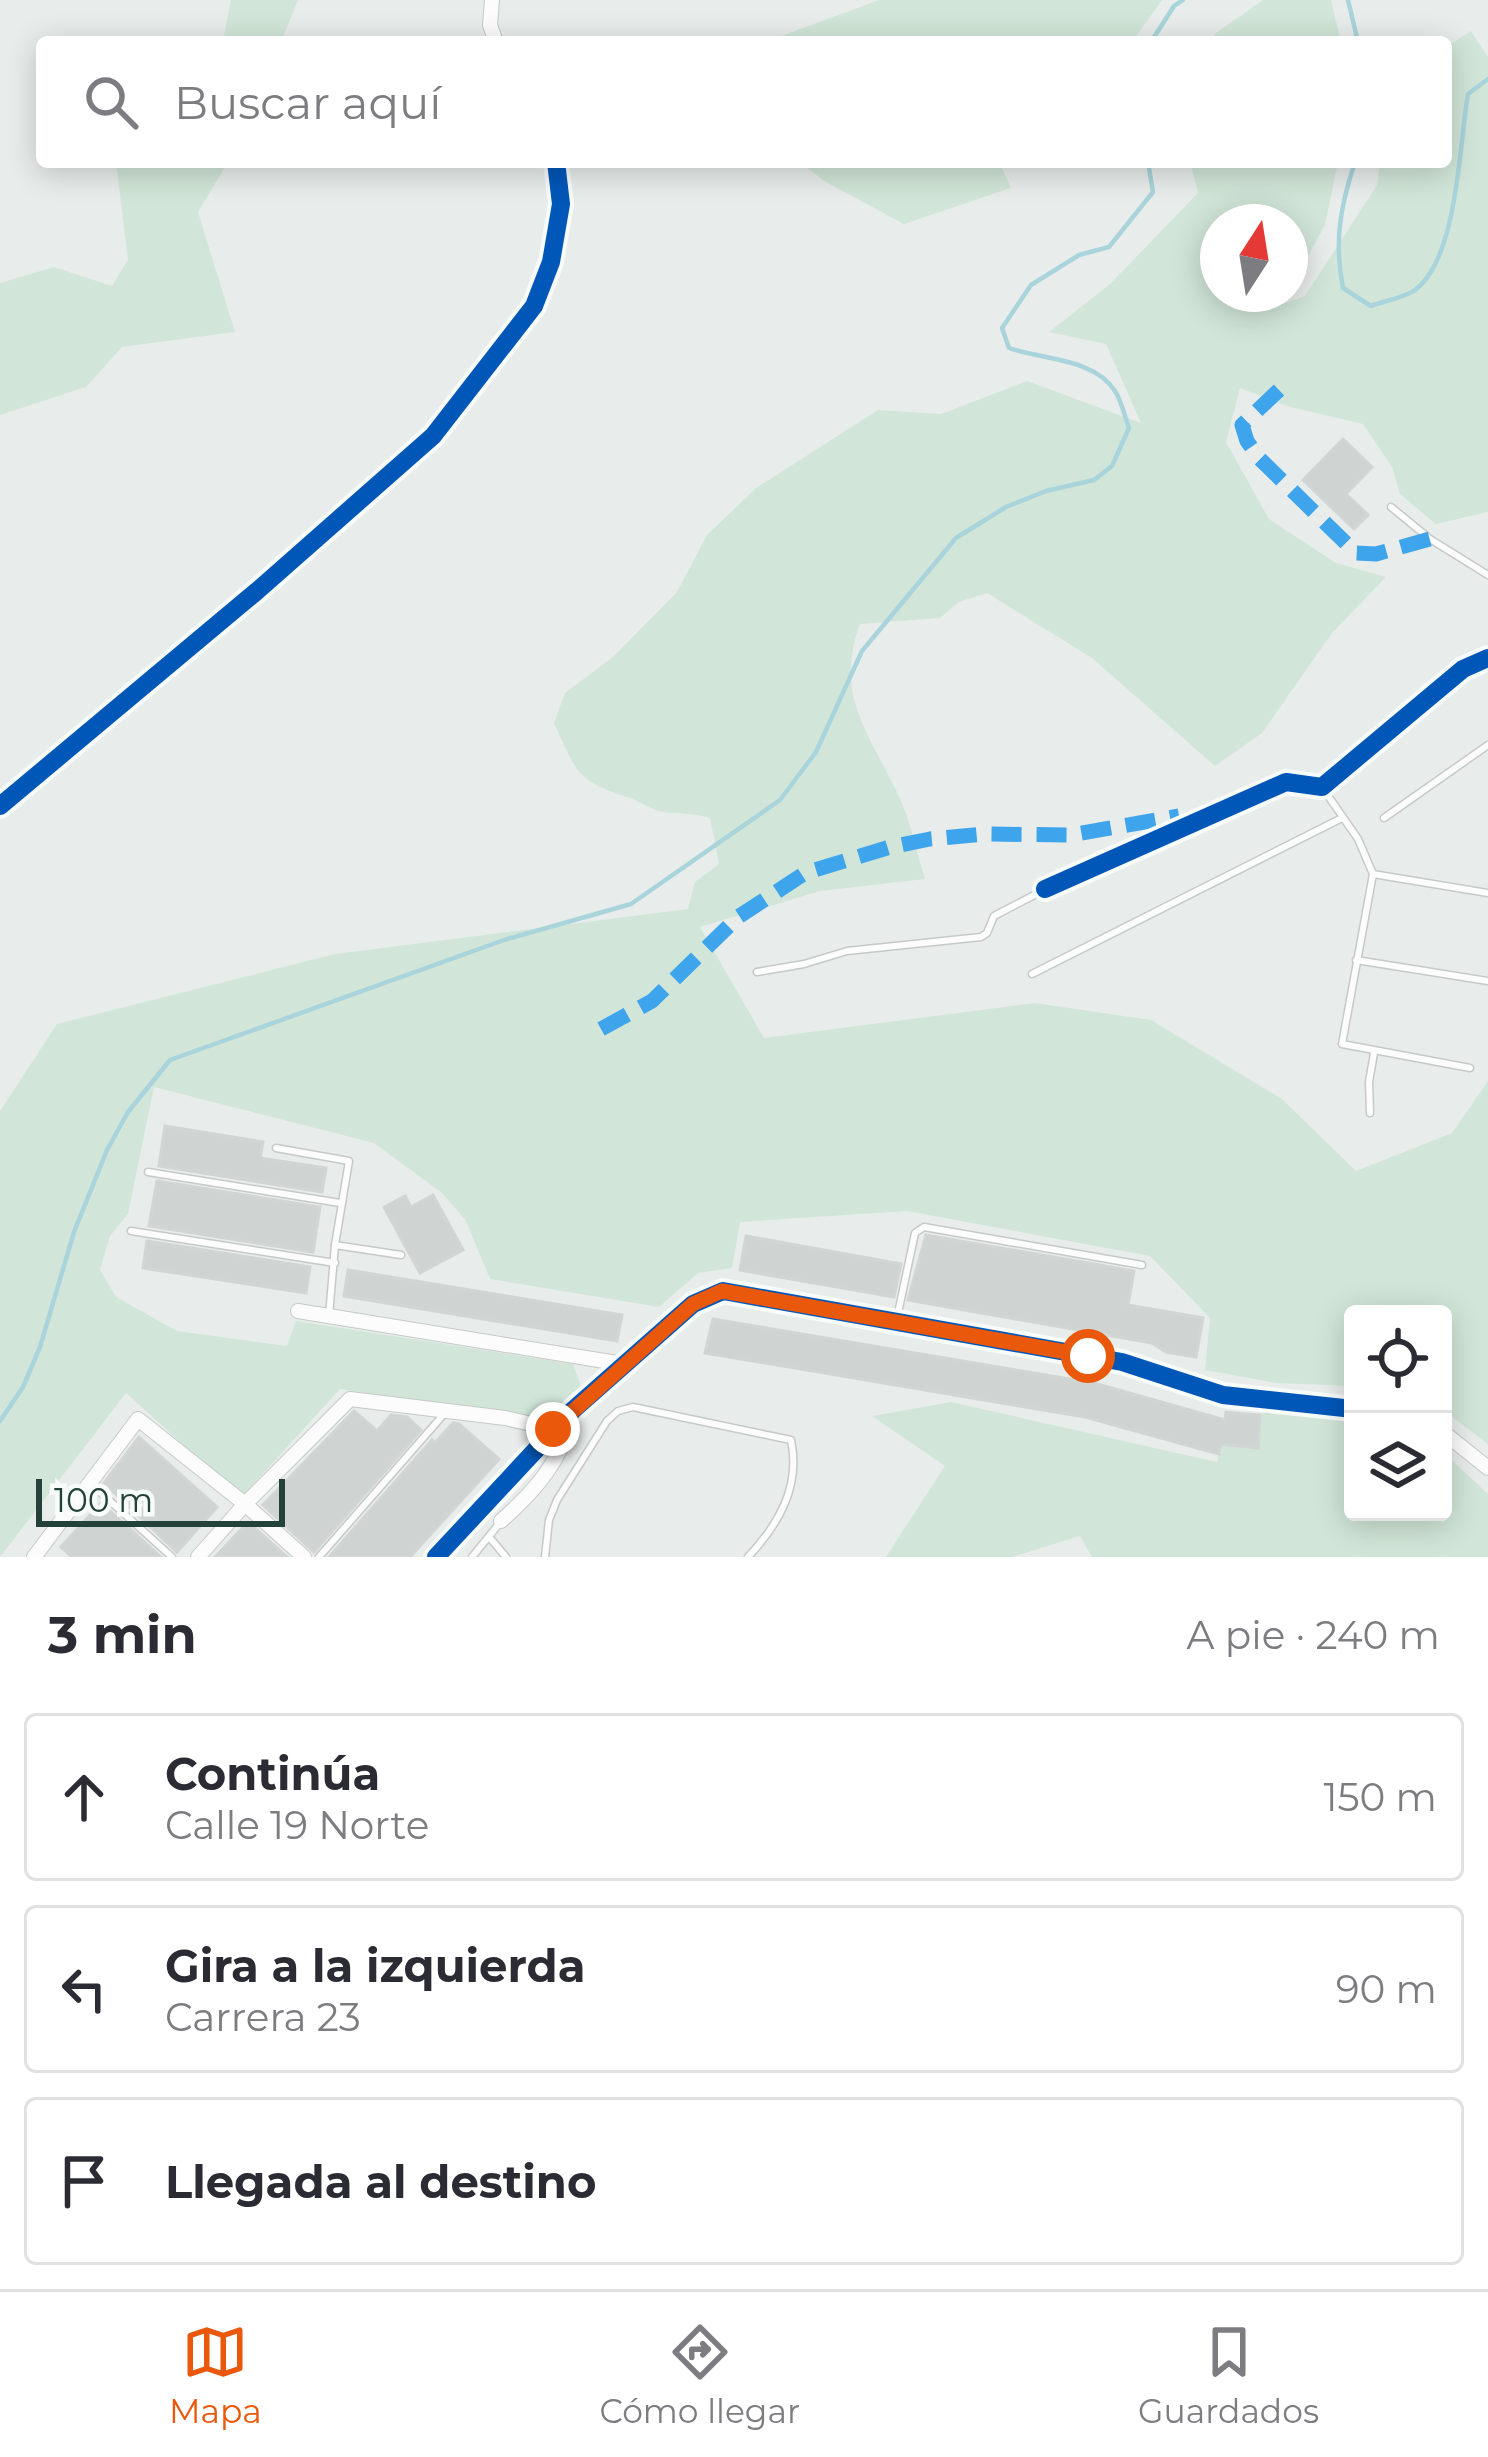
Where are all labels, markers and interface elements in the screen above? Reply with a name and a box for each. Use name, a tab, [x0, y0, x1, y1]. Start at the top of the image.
search box	[36, 36, 1452, 168]
icon: search	[78, 69, 144, 135]
text: Buscar aquí	[174, 75, 441, 130]
north arrow	[1200, 204, 1308, 312]
map controls	[1344, 1305, 1452, 1521]
button: locate	[1344, 1305, 1452, 1413]
route start	[1061, 1329, 1115, 1383]
route end	[526, 1402, 580, 1456]
button: layers	[1344, 1413, 1452, 1521]
scale bar	[36, 1473, 285, 1526]
text: 100 m	[54, 1480, 153, 1520]
text: 3 min	[48, 1604, 197, 1666]
text: A pie · 240 m	[1187, 1611, 1440, 1659]
text: Continúa	[165, 1746, 380, 1801]
icon: ahead	[51, 1764, 117, 1830]
text: 150 m	[1323, 1773, 1437, 1821]
text: Calle 19 Norte	[165, 1801, 429, 1849]
text: Gira a la izquierda	[165, 1938, 585, 1993]
icon: left	[51, 1956, 117, 2022]
text: 90 m	[1336, 1965, 1437, 2013]
text: Carrera 23	[165, 1993, 361, 2041]
icon: arrive	[51, 2148, 117, 2214]
text: Llegada al destino	[165, 2154, 597, 2209]
tab: Mapa	[169, 2319, 262, 2431]
tab: Cómo llegar	[600, 2319, 800, 2431]
tab: Guardados	[1138, 2319, 1319, 2431]

